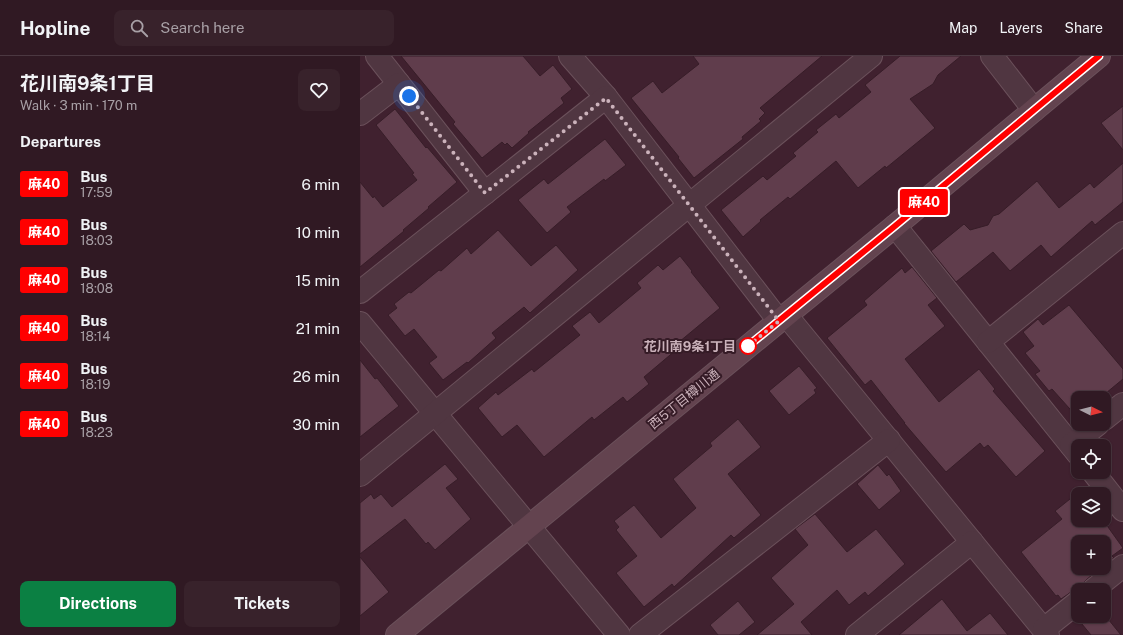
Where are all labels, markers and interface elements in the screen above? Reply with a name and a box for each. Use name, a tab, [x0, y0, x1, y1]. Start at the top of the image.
search box	[114, 10, 394, 46]
text: Hopline	[20, 17, 90, 39]
icon: search	[128, 17, 150, 39]
text: Search here	[160, 19, 245, 36]
text: Map	[949, 20, 977, 36]
text: Layers	[999, 20, 1043, 36]
text: Share	[1065, 20, 1103, 36]
button: heart	[298, 69, 340, 111]
text: 花川南9条1丁目	[20, 72, 155, 94]
your location	[399, 86, 419, 106]
text: Walk · 3 min · 170 m	[20, 98, 137, 113]
text: Departures	[20, 133, 101, 150]
text: Bus	[80, 168, 107, 185]
text: 麻40	[28, 176, 60, 192]
text: 6 min	[302, 176, 340, 193]
text: 17:59	[80, 185, 113, 200]
line badge: 麻40	[901, 189, 947, 215]
text: 麻40	[908, 194, 940, 210]
text: Bus	[80, 216, 107, 233]
text: 麻40	[28, 224, 60, 240]
text: 10 min	[296, 224, 340, 241]
text: 18:03	[80, 233, 113, 248]
text: Bus	[80, 264, 107, 281]
text: 麻40	[28, 272, 60, 288]
text: 15 min	[295, 272, 340, 289]
text: 18:08	[80, 281, 113, 296]
text: Bus	[80, 312, 107, 329]
text: 麻40	[28, 320, 60, 336]
text: 21 min	[296, 320, 340, 337]
text: 18:14	[80, 329, 110, 344]
marker: 花川南9条1丁目	[739, 337, 757, 355]
place label: 花川南9条1丁目	[644, 339, 736, 354]
text: Bus	[80, 360, 107, 377]
street label: 西5丁目樽川通	[646, 366, 722, 432]
text: 麻40	[28, 368, 60, 384]
text: 26 min	[293, 368, 340, 385]
text: 18:19	[80, 377, 110, 392]
north arrow	[1071, 391, 1111, 431]
map controls	[1071, 391, 1111, 623]
text: Bus	[80, 408, 107, 425]
text: 麻40	[28, 416, 60, 432]
text: 30 min	[292, 416, 340, 433]
text: 18:23	[80, 425, 113, 440]
button: locate	[1071, 439, 1111, 479]
button: layers	[1071, 487, 1111, 527]
button: +	[1071, 535, 1111, 575]
button: Directions	[20, 581, 176, 627]
button: Tickets	[184, 581, 340, 627]
button: −	[1071, 583, 1111, 623]

